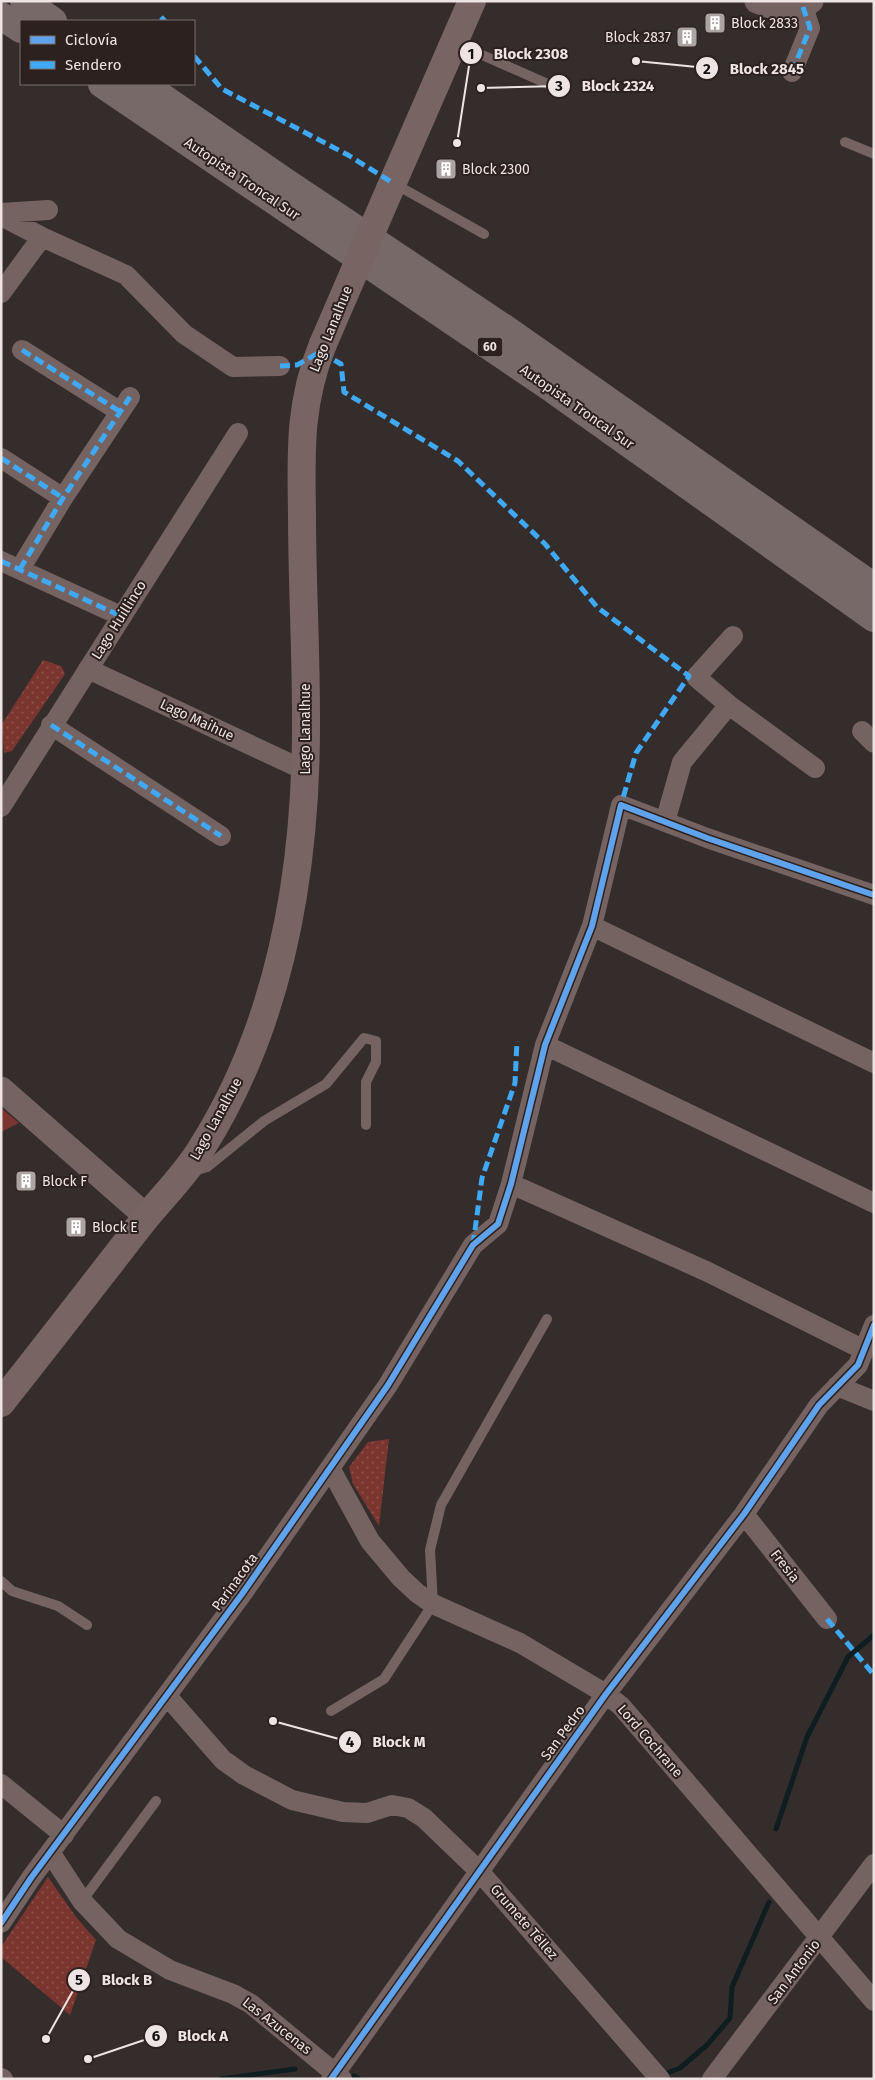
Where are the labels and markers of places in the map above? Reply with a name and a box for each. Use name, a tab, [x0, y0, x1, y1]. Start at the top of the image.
building icon: Block 2833	[703, 11, 727, 35]
place label: Block 2833	[731, 15, 798, 32]
building icon: Block 2837	[675, 25, 699, 49]
place label: Block 2837	[605, 29, 671, 46]
callout: Block 2308	[459, 38, 578, 68]
callout: Block 2845	[694, 53, 814, 83]
callout: Block 2324	[546, 71, 664, 101]
building icon: Block 2300	[434, 157, 458, 181]
place label: Block 2300	[462, 161, 530, 178]
building icon: Block F	[14, 1169, 38, 1193]
place label: Block F	[42, 1173, 87, 1190]
building icon: Block E	[64, 1215, 88, 1239]
place label: Block E	[92, 1219, 138, 1236]
callout: Block M	[337, 1727, 435, 1757]
callout: Block B	[67, 1965, 162, 1995]
callout: Block A	[143, 2021, 238, 2051]

